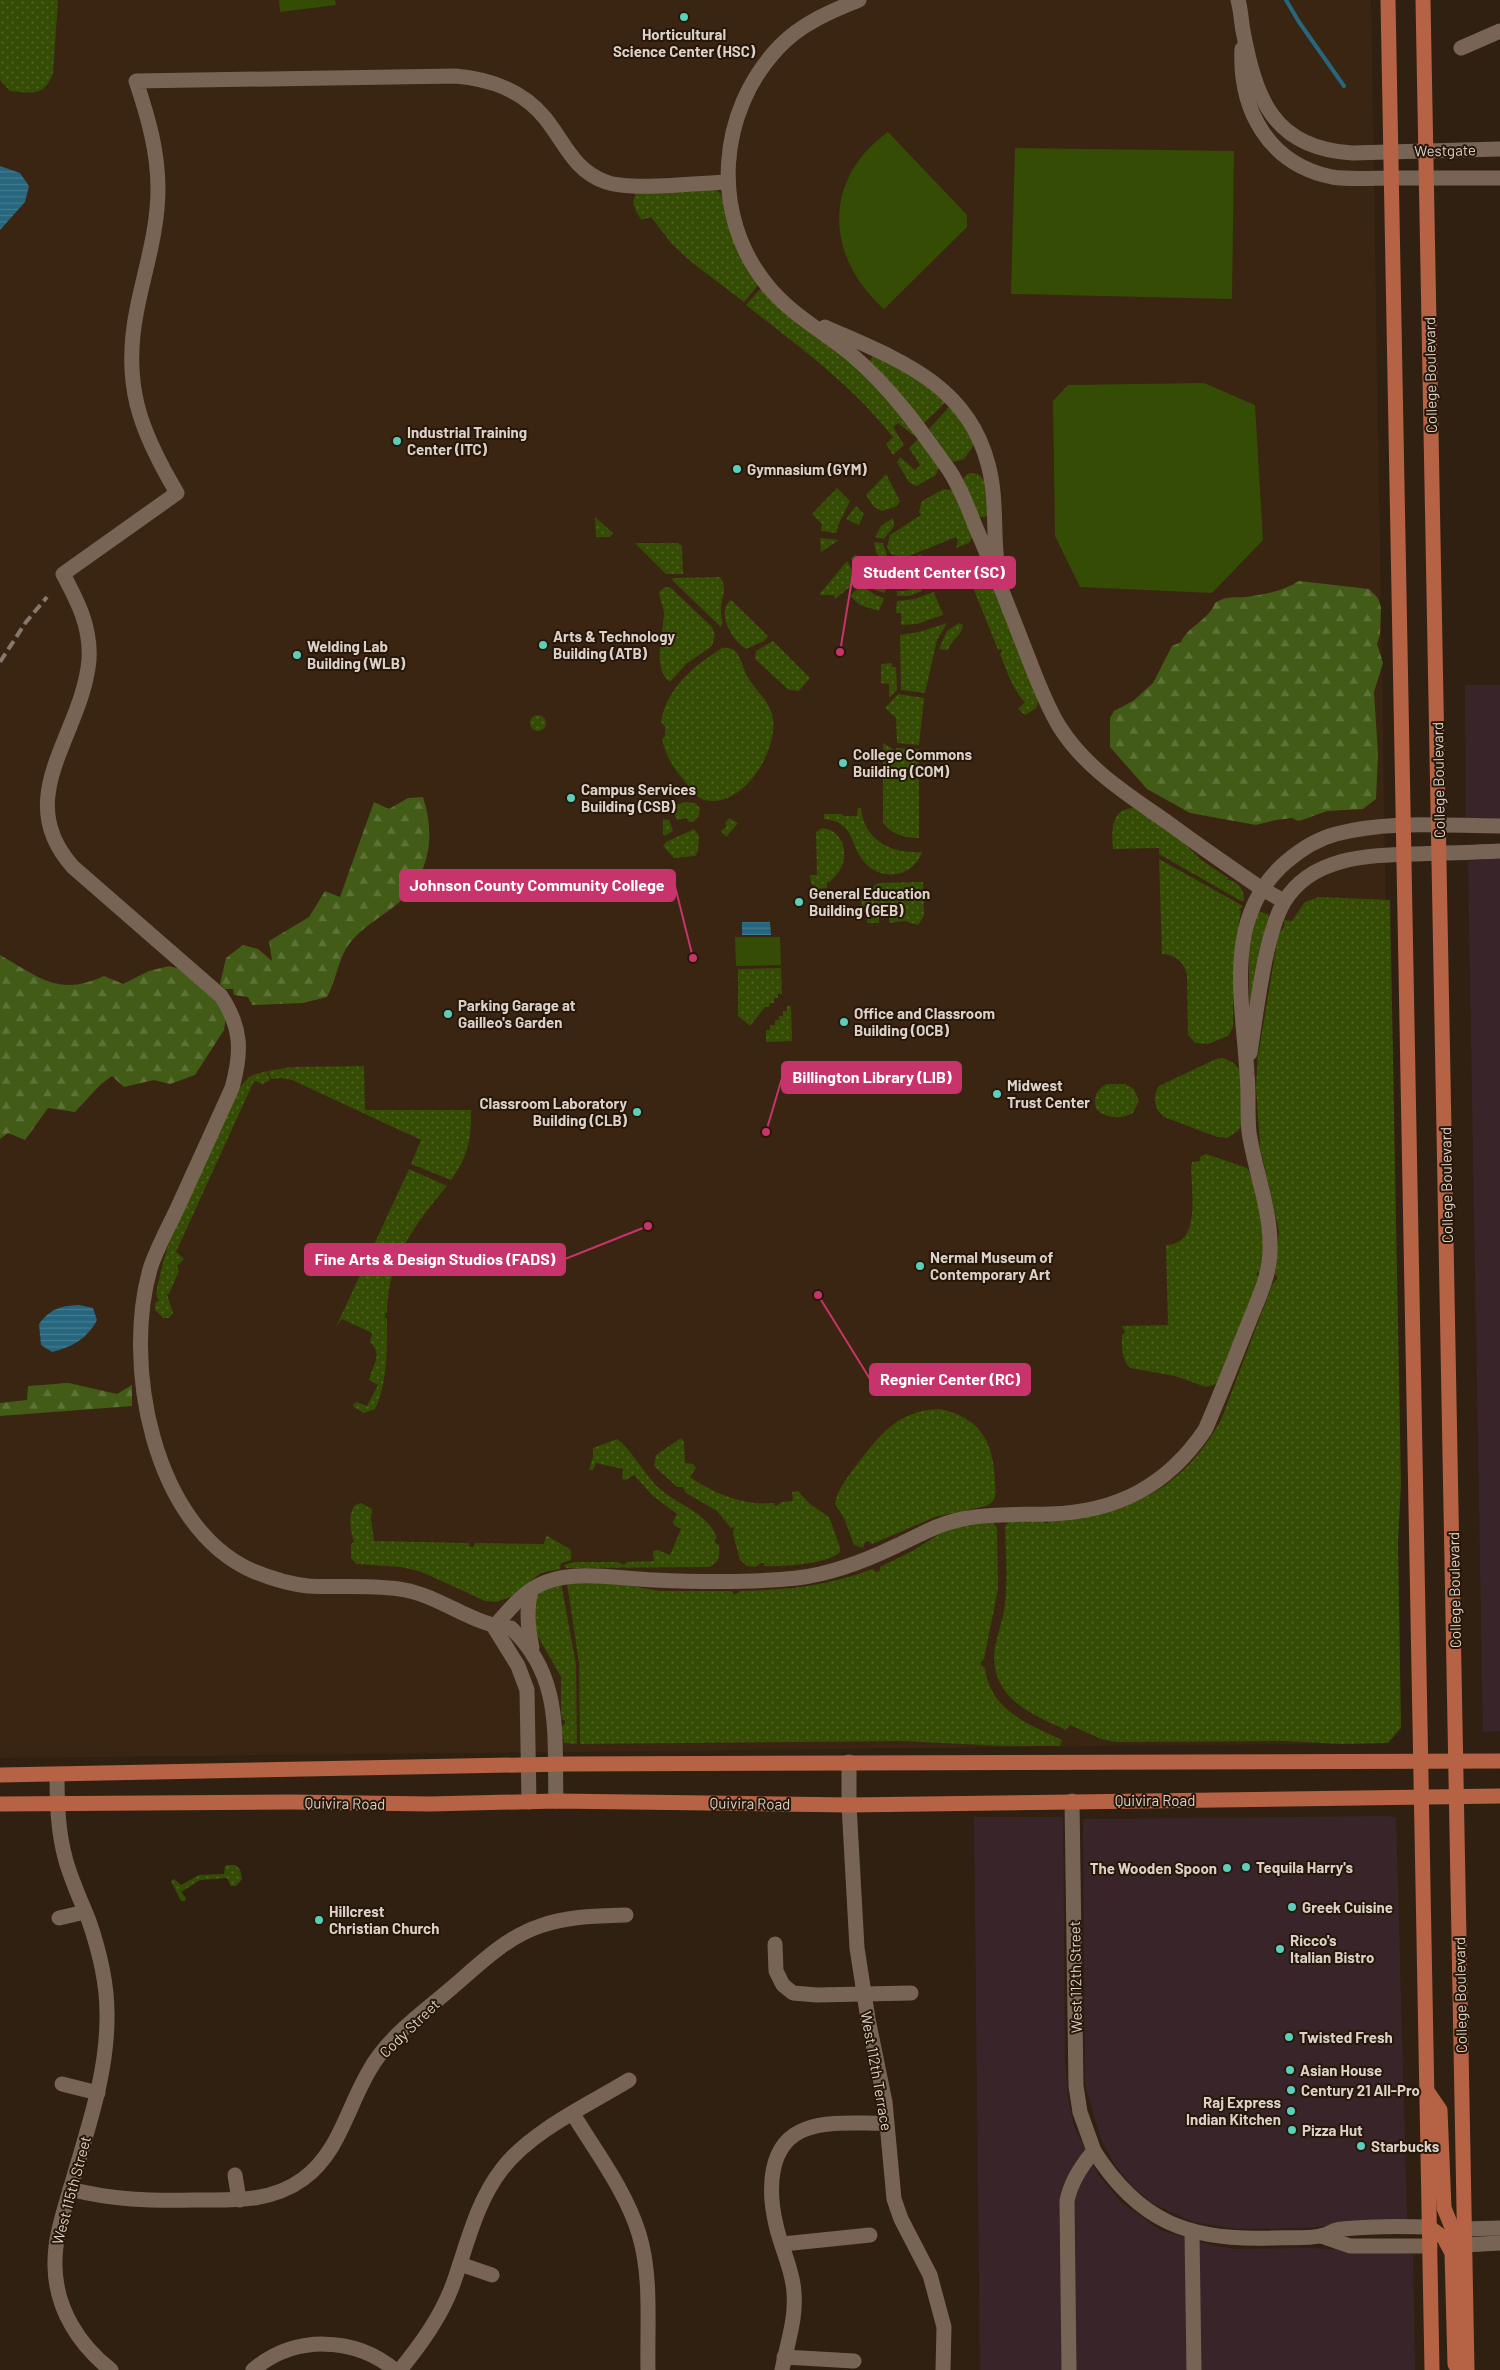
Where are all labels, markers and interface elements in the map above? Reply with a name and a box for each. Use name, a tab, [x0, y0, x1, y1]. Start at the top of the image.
marker: Horticultural Science Center (HSC)	[678, 11, 690, 23]
place label: Horticultural Science Center (HSC)	[613, 25, 756, 60]
street label: Westgate	[1414, 140, 1476, 160]
street label: College Boulevard	[1420, 317, 1440, 433]
place label: Industrial Training Center (ITC)	[407, 423, 527, 458]
marker: Industrial Training Center (ITC)	[391, 435, 403, 447]
place label: Gymnasium (GYM)	[747, 460, 867, 478]
marker: Gymnasium (GYM)	[731, 463, 743, 475]
callout: Student Center (SC)	[853, 557, 1015, 588]
text: Student Center (SC)	[863, 562, 1005, 581]
place label: Arts & Technology Building (ATB)	[553, 627, 676, 662]
place label: Welding Lab Building (WLB)	[307, 637, 406, 672]
marker: Arts & Technology Building (ATB)	[537, 639, 549, 651]
marker: Welding Lab Building (WLB)	[291, 649, 303, 661]
street label: College Boulevard	[1428, 722, 1448, 838]
place label: College Commons Building (COM)	[853, 745, 973, 780]
marker: College Commons Building (COM)	[837, 757, 849, 769]
place label: Campus Services Building (CSB)	[581, 780, 696, 815]
marker: Campus Services Building (CSB)	[565, 792, 577, 804]
callout: Johnson County Community College	[400, 870, 675, 901]
text: Johnson County Community College	[409, 875, 665, 894]
place label: General Education Building (GEB)	[809, 884, 930, 919]
marker: General Education Building (GEB)	[793, 896, 805, 908]
place label: Parking Garage at Gailleo's Garden	[458, 996, 576, 1031]
place label: Office and Classroom Building (OCB)	[854, 1004, 995, 1039]
marker: Parking Garage at Gailleo's Garden	[442, 1008, 454, 1020]
marker: Office and Classroom Building (OCB)	[838, 1016, 850, 1028]
callout: Billington Library (LIB)	[782, 1062, 961, 1093]
text: Billington Library (LIB)	[792, 1067, 952, 1086]
place label: Midwest Trust Center	[1007, 1076, 1090, 1111]
marker: Midwest Trust Center	[991, 1088, 1003, 1100]
place label: Classroom Laboratory Building (CLB)	[479, 1094, 628, 1129]
marker: Classroom Laboratory Building (CLB)	[631, 1106, 643, 1118]
street label: College Boulevard	[1436, 1127, 1456, 1243]
callout: Fine Arts & Design Studios (FADS)	[305, 1244, 565, 1275]
place label: Nermal Museum of Contemporary Art	[930, 1248, 1053, 1283]
text: Fine Arts & Design Studios (FADS)	[315, 1249, 556, 1268]
marker: Nermal Museum of Contemporary Art	[914, 1260, 926, 1272]
callout: Regnier Center (RC)	[870, 1364, 1030, 1395]
text: Regnier Center (RC)	[880, 1369, 1021, 1388]
street label: College Boulevard	[1444, 1532, 1464, 1648]
street label: Quivira Road	[1115, 1791, 1195, 1809]
street label: Quivira Road	[304, 1793, 386, 1813]
street label: Quivira Road	[709, 1793, 791, 1813]
place label: Tequila Harry's	[1256, 1858, 1354, 1876]
place label: The Wooden Spoon	[1090, 1859, 1217, 1877]
marker: Tequila Harry's	[1240, 1861, 1252, 1873]
marker: The Wooden Spoon	[1221, 1862, 1233, 1874]
place label: Greek Cuisine	[1302, 1898, 1393, 1916]
marker: Greek Cuisine	[1286, 1901, 1298, 1913]
place label: Hillcrest Christian Church	[329, 1902, 439, 1937]
marker: Hillcrest Christian Church	[313, 1914, 325, 1926]
street label: West 112th Street	[1065, 1921, 1085, 2033]
place label: Ricco's Italian Bistro	[1290, 1931, 1374, 1966]
street label: College Boulevard	[1450, 1937, 1470, 2053]
marker: Ricco's Italian Bistro	[1274, 1943, 1286, 1955]
street label: Cody Street	[375, 1995, 443, 2061]
street label: West 112th Terrace	[858, 2010, 896, 2132]
place label: Twisted Fresh	[1299, 2028, 1393, 2046]
marker: Twisted Fresh	[1283, 2031, 1295, 2043]
place label: Asian House	[1300, 2061, 1382, 2079]
marker: Asian House	[1284, 2064, 1296, 2076]
place label: Century 21 All-Pro	[1301, 2081, 1420, 2099]
marker: Century 21 All-Pro	[1285, 2084, 1297, 2096]
place label: Raj Express Indian Kitchen	[1186, 2093, 1281, 2128]
marker: Raj Express Indian Kitchen	[1285, 2105, 1297, 2117]
place label: Pizza Hut	[1302, 2121, 1363, 2139]
marker: Pizza Hut	[1286, 2124, 1298, 2136]
street label: West 115th Street	[48, 2134, 94, 2246]
place label: Starbucks	[1371, 2137, 1440, 2155]
marker: Starbucks	[1355, 2140, 1367, 2152]

